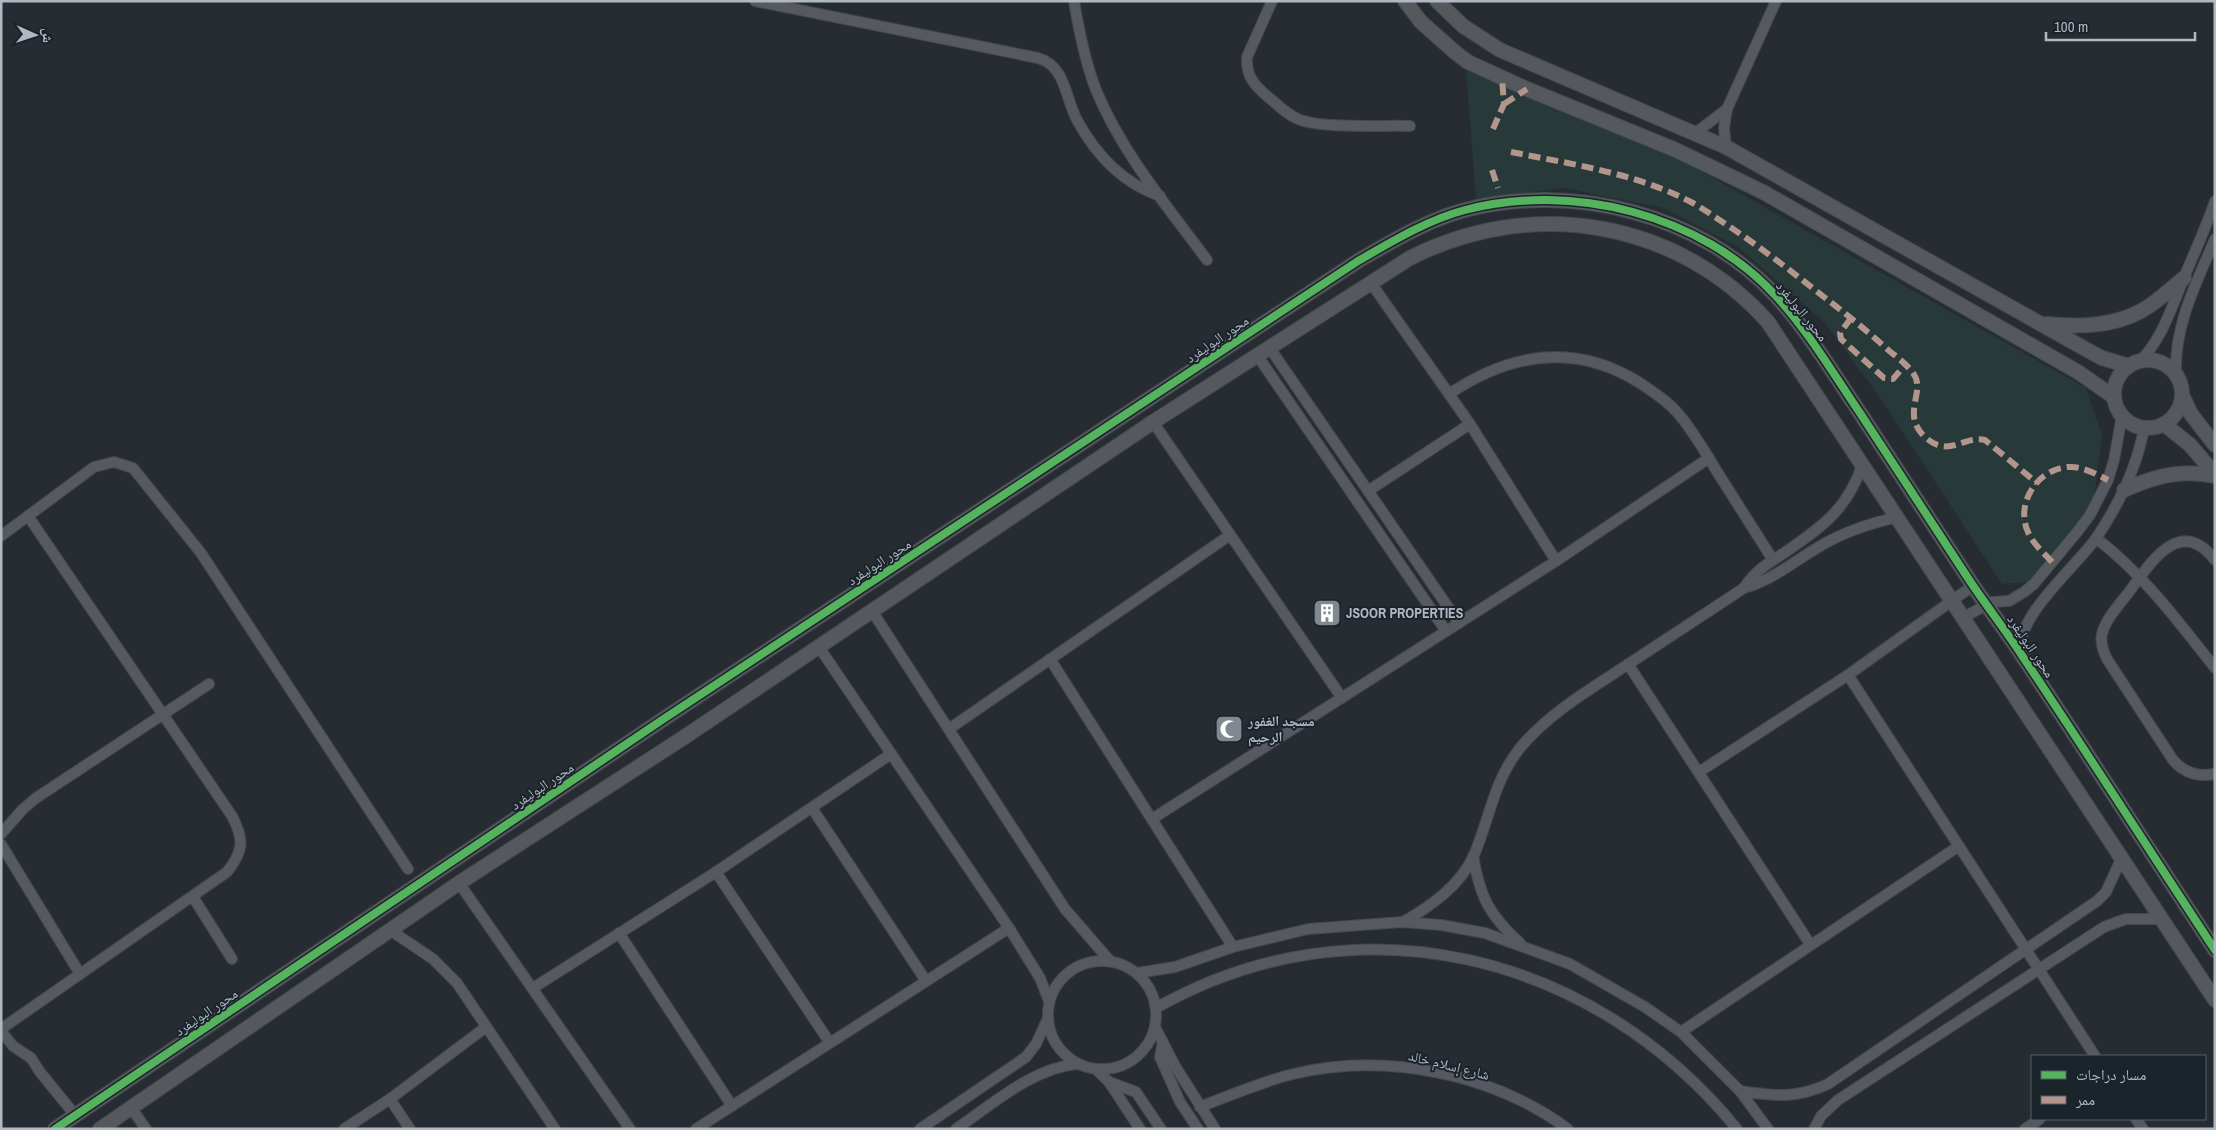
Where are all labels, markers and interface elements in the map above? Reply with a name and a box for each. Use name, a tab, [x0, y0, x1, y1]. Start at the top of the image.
north arrow	[10, 10, 60, 60]
scale bar	[2046, 10, 2195, 42]
text: 100 m	[2054, 16, 2088, 37]
text: ش	[39, 28, 57, 44]
street label: محور البوليفرد	[1772, 277, 1832, 345]
street label: محور البوليفرد	[1182, 311, 1252, 367]
street label: محور البوليفرد	[844, 535, 914, 589]
building icon: JSOOR PROPERTIES	[1312, 598, 1342, 628]
place label: JSOOR PROPERTIES	[1346, 604, 1464, 622]
street label: محور البوليفرد	[2003, 611, 2059, 681]
place label: مسجد الغفور الرحيم	[1247, 712, 1315, 747]
mosque icon: مسجد الغفور الرحيم	[1214, 714, 1244, 744]
street label: محور البوليفرد	[507, 758, 577, 814]
street label: محور البوليفرد	[171, 984, 241, 1040]
street label: شارع إسلام خالد	[1406, 1046, 1491, 1085]
legend	[2031, 1055, 2206, 1120]
text: مسار دراجات	[2076, 1064, 2146, 1085]
text: ممر	[2075, 1089, 2095, 1110]

